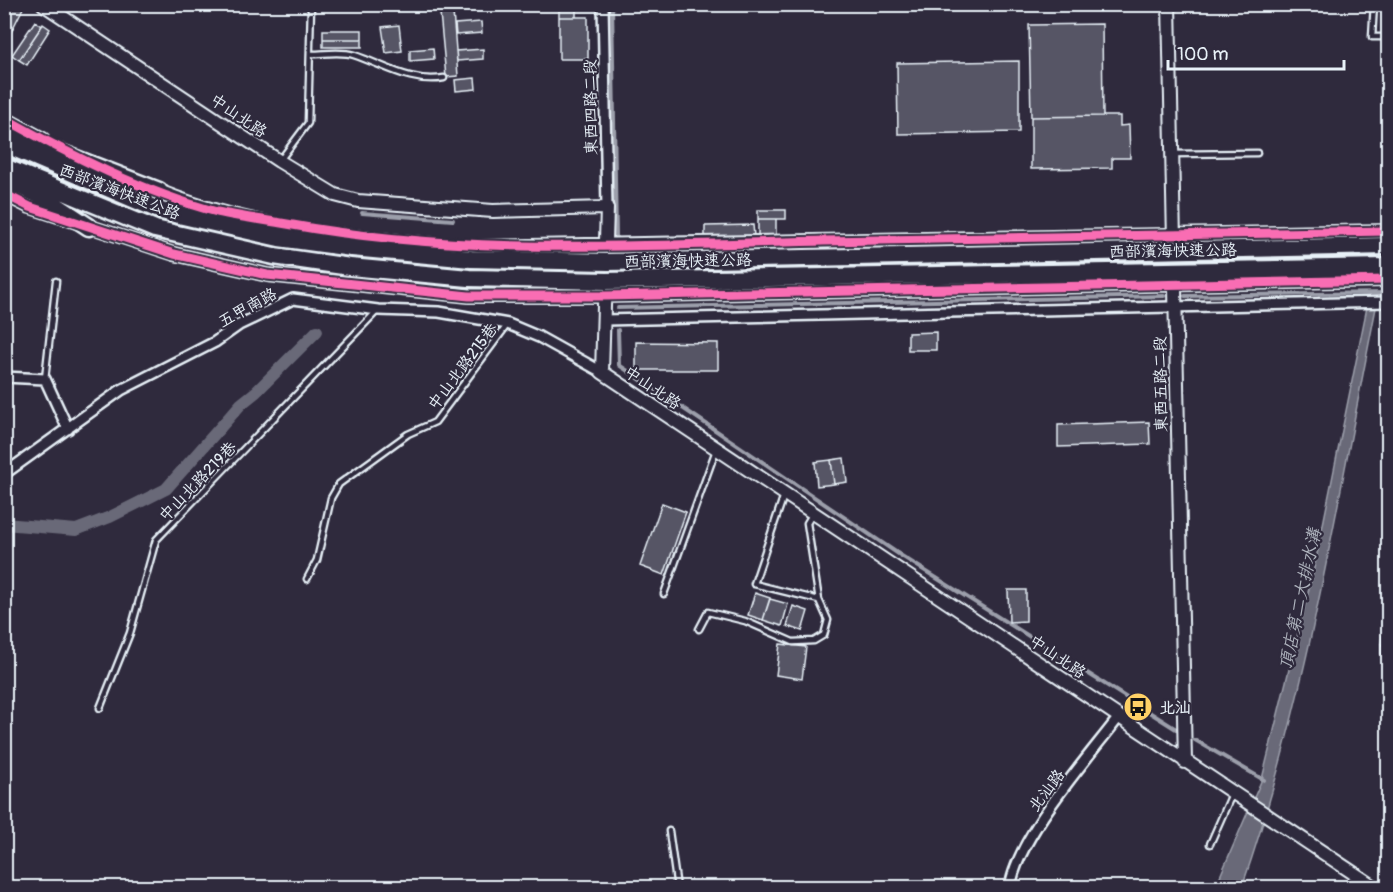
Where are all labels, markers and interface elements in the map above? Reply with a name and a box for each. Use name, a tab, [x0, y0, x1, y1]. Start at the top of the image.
scale bar	[1168, 33, 1344, 71]
text: 100 m	[1177, 43, 1229, 66]
street label: 東西四路二段	[580, 59, 602, 155]
street label: 中山北路	[206, 90, 271, 142]
street label: 西部濱海快速公路	[56, 160, 183, 224]
street label: 西部濱海快速公路	[1109, 240, 1237, 262]
street label: 西部濱海快速公路	[624, 250, 752, 272]
street label: 五甲南路	[215, 284, 280, 332]
street label: 中山北路215巷	[424, 319, 502, 414]
street label: 東西五路二段	[1150, 336, 1172, 432]
street label: 中山北路	[620, 362, 685, 414]
street label: 中山北路219巷	[155, 438, 241, 526]
water label: 頂店第二大排水溝	[1274, 524, 1327, 672]
street label: 中山北路	[1025, 631, 1090, 683]
bus stop icon: 北汕	[1122, 691, 1154, 723]
place label: 北汕	[1159, 698, 1191, 718]
street label: 北汕路	[1024, 765, 1069, 816]

